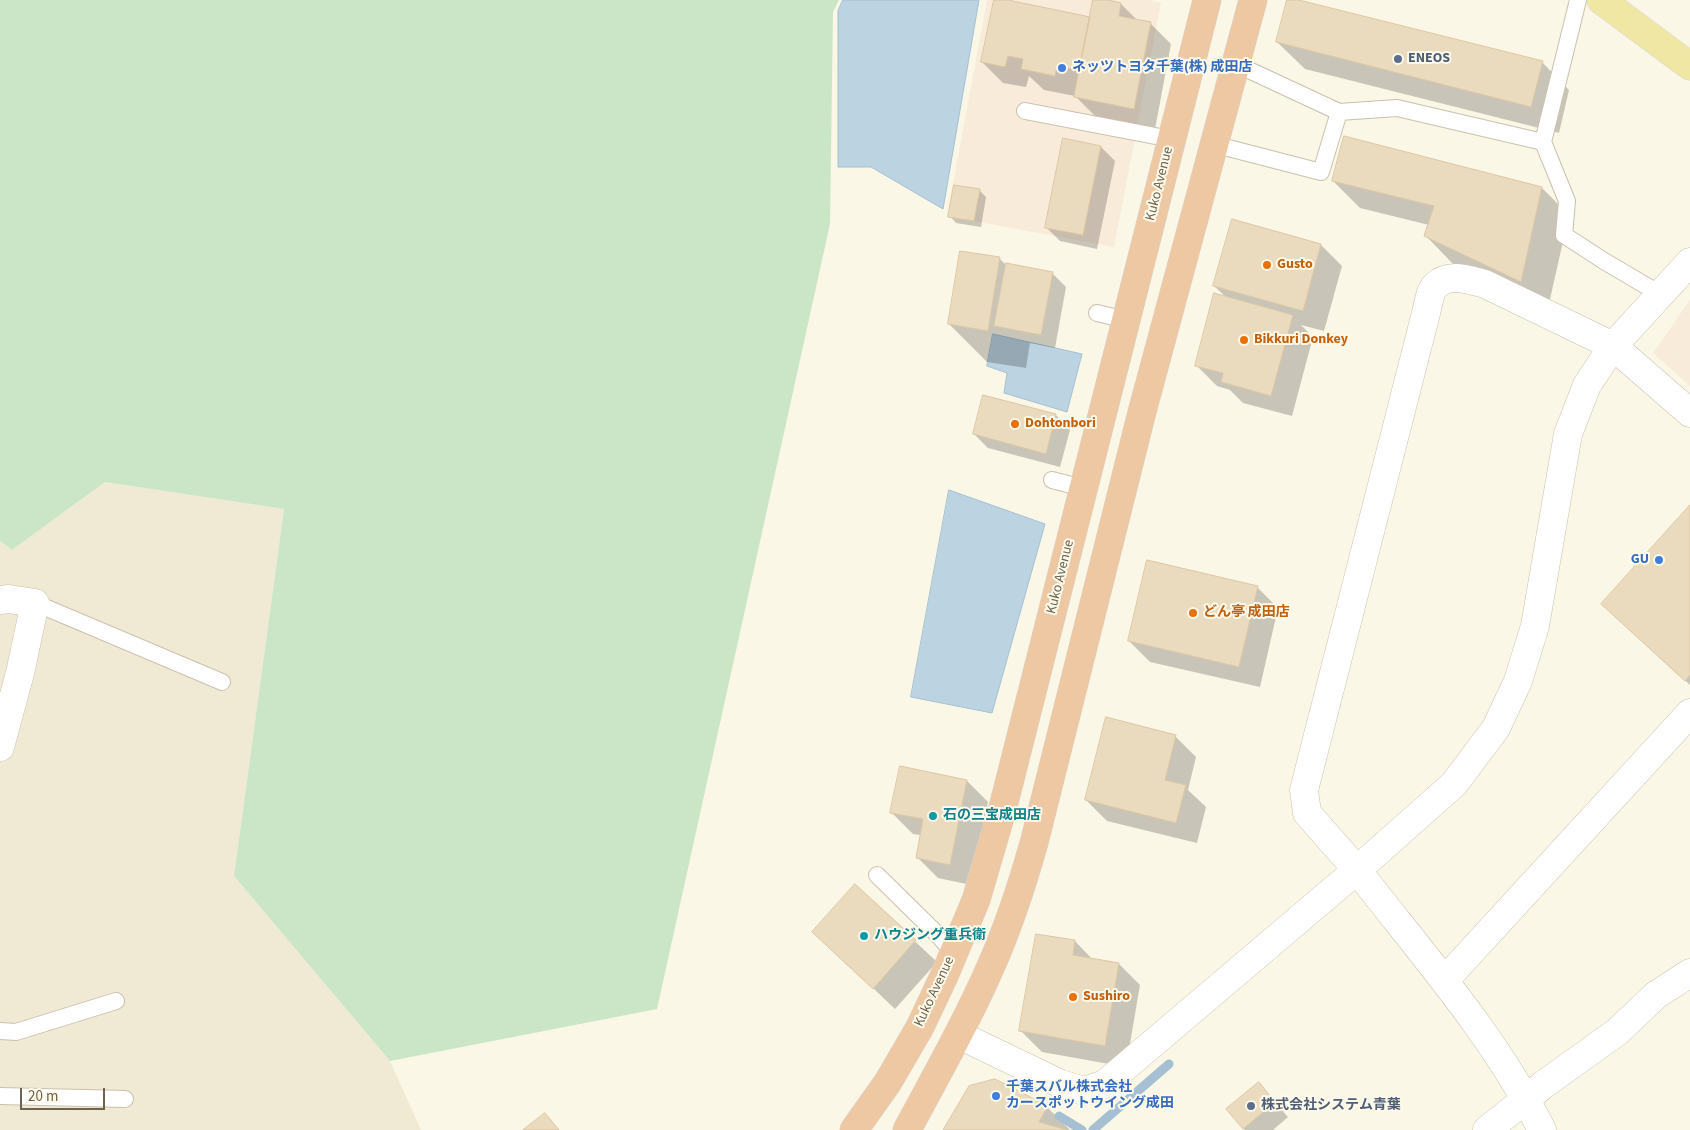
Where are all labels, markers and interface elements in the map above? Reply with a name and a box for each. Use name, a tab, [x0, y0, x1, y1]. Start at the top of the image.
place label: ENEOS	[1408, 51, 1450, 67]
marker: ENEOS	[1392, 53, 1404, 65]
place label: ネッツトヨタ千葉(株) 成田店	[1072, 60, 1252, 76]
marker: ネッツトヨタ千葉(株) 成田店	[1056, 62, 1068, 74]
street label: Kuko Avenue	[1143, 145, 1177, 223]
place label: Gusto	[1277, 257, 1313, 273]
marker: Gusto	[1261, 259, 1273, 271]
place label: Bikkuri Donkey	[1254, 332, 1348, 348]
marker: Bikkuri Donkey	[1238, 334, 1250, 346]
place label: Dohtonbori	[1025, 416, 1096, 432]
marker: Dohtonbori	[1009, 418, 1021, 430]
street label: Kuko Avenue	[1044, 538, 1078, 616]
place label: GU	[1631, 552, 1649, 568]
marker: GU	[1653, 554, 1665, 566]
place label: どん亭 成田店	[1203, 605, 1290, 621]
marker: どん亭 成田店	[1187, 607, 1199, 619]
place label: 石の三宝成田店	[943, 808, 1041, 824]
marker: 石の三宝成田店	[927, 810, 939, 822]
place label: ハウジング重兵衛	[874, 928, 986, 944]
marker: ハウジング重兵衛	[858, 930, 870, 942]
street label: Kuko Avenue	[911, 954, 959, 1030]
place label: Sushiro	[1083, 989, 1130, 1005]
marker: Sushiro	[1067, 991, 1079, 1003]
scale bar	[22, 1078, 108, 1110]
place label: 千葉スバル株式会社 カースポットウイング成田	[1006, 1080, 1174, 1112]
text: 20 m	[28, 1086, 58, 1107]
marker: 千葉スバル株式会社 カースポットウイング成田	[990, 1090, 1002, 1102]
place label: 株式会社システム青葉	[1261, 1098, 1401, 1114]
marker: 株式会社システム青葉	[1245, 1100, 1257, 1112]

